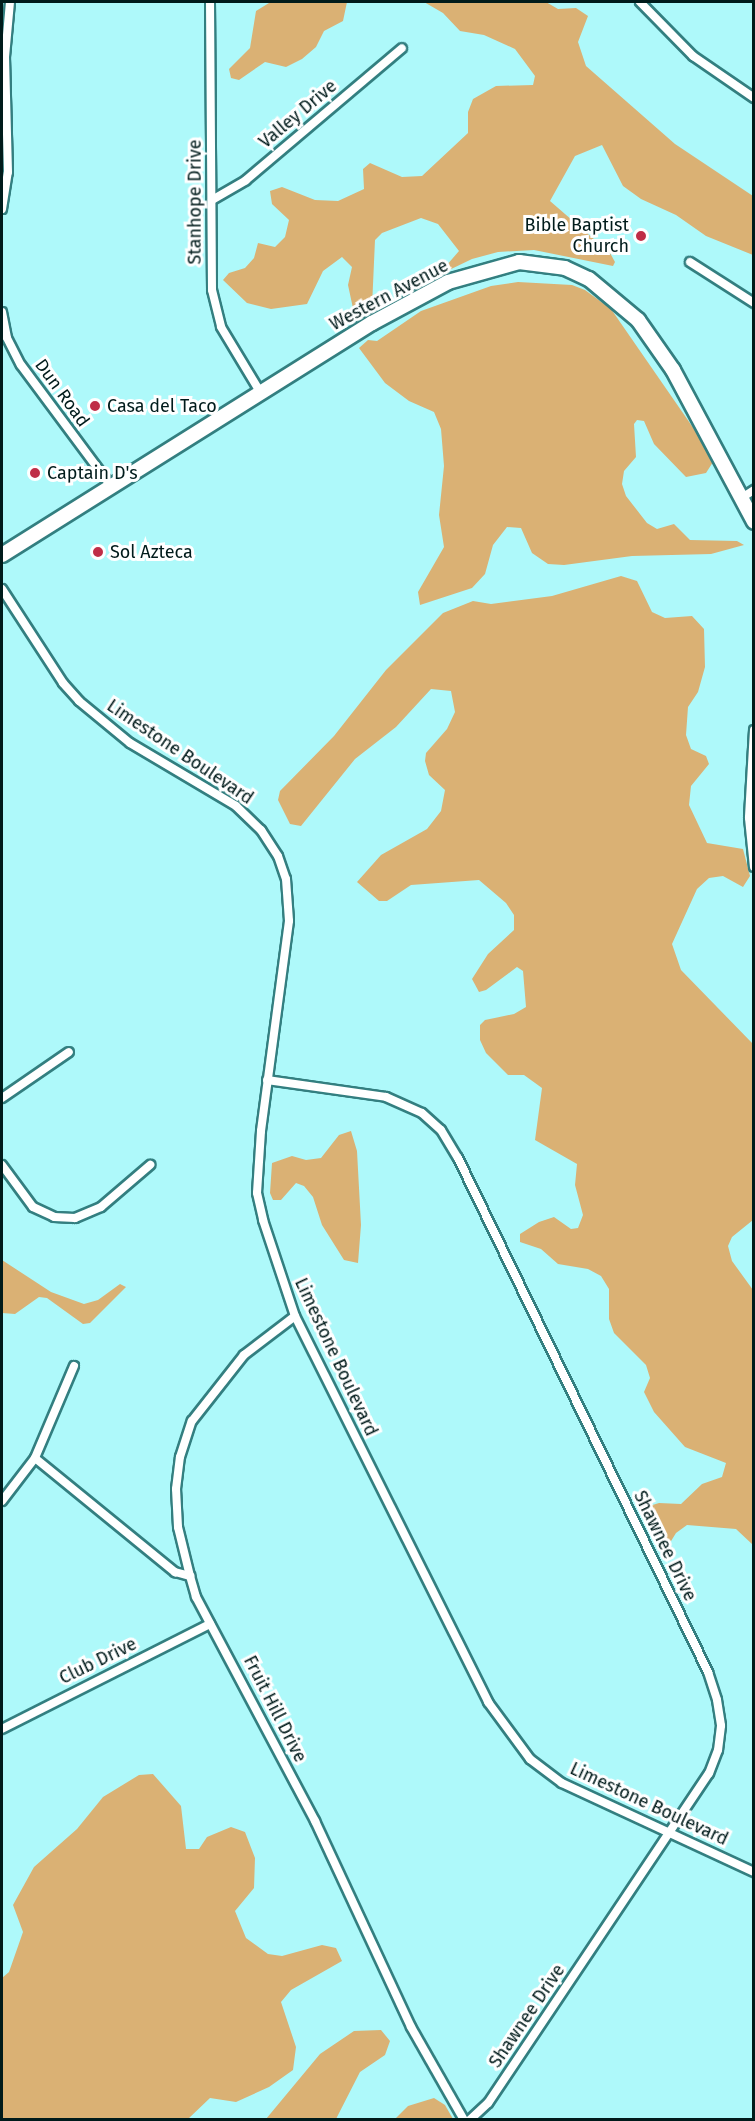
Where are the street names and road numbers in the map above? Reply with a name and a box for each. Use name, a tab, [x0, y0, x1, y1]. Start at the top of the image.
street label: Valley Drive	[255, 75, 341, 153]
street label: Stanhope Drive	[184, 139, 206, 265]
street label: Western Avenue	[326, 255, 452, 335]
street label: Dun Road	[30, 355, 94, 431]
street label: Limestone Boulevard	[103, 695, 257, 809]
street label: Limestone Boulevard	[290, 1275, 382, 1439]
street label: Shawnee Drive	[629, 1487, 701, 1605]
street label: Club Drive	[56, 1633, 140, 1689]
street label: Fruit Hill Drive	[239, 1652, 311, 1766]
street label: Limestone Boulevard	[567, 1758, 731, 1850]
street label: Shawnee Drive	[484, 1960, 570, 2072]

